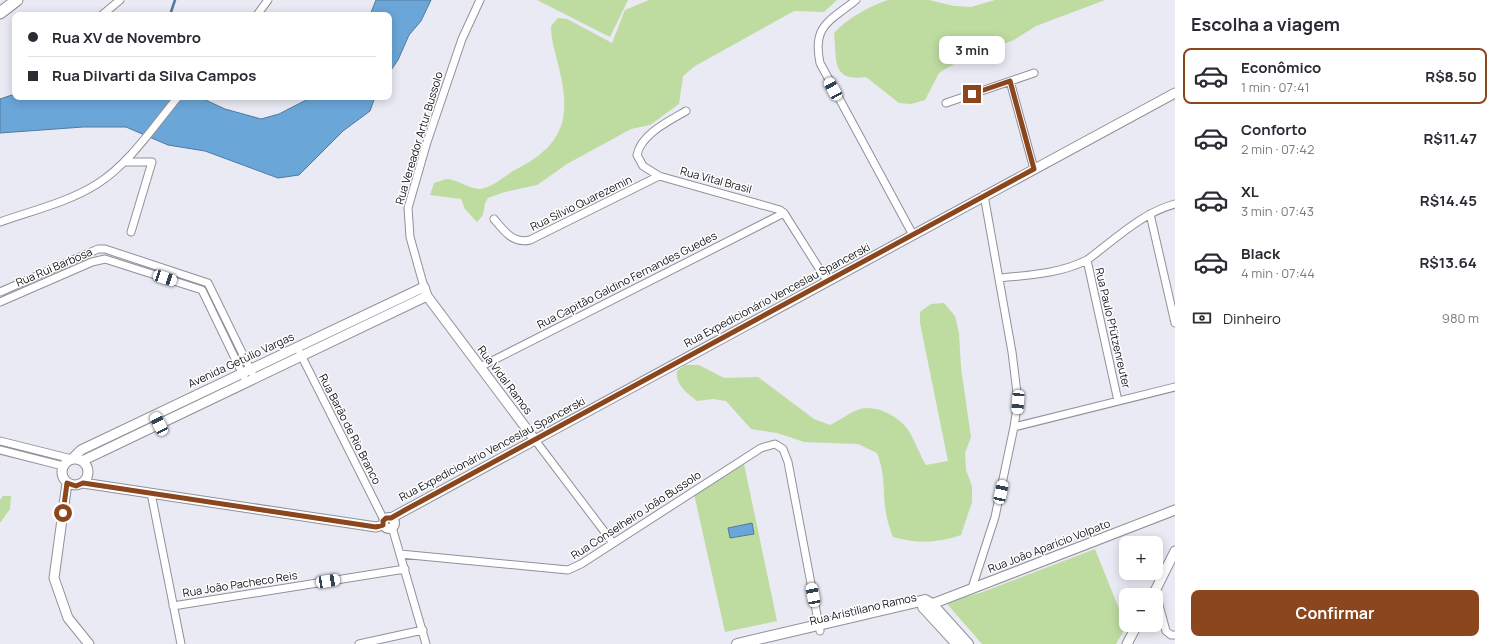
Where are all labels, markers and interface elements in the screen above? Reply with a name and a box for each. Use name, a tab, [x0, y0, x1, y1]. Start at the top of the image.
text: Escolha a viagem	[1191, 12, 1340, 36]
text: Rua XV de Novembro	[52, 27, 201, 48]
callout: 3 min	[939, 36, 1005, 64]
text: 3 min	[955, 41, 989, 59]
text: Econômico	[1241, 57, 1321, 78]
icon: car	[1193, 58, 1229, 94]
text: Rua Dilvarti da Silva Campos	[52, 65, 256, 86]
text: R$8.50	[1425, 66, 1477, 87]
street label: Rua Vereador Artur Bussolo	[391, 69, 446, 206]
car	[822, 76, 844, 102]
text: 1 min · 07:41	[1241, 78, 1310, 96]
route end	[963, 85, 981, 103]
text: Conforto	[1241, 119, 1307, 140]
icon: car	[1193, 120, 1229, 156]
text: R$11.47	[1423, 128, 1477, 149]
text: 2 min · 07:42	[1241, 140, 1314, 158]
street label: Rua Vital Brasil	[679, 163, 754, 196]
street label: Rua Sílvio Quarezemin	[527, 171, 634, 234]
text: XL	[1241, 181, 1259, 202]
icon: car	[1193, 182, 1229, 218]
text: R$14.45	[1420, 190, 1477, 211]
text: 3 min · 07:43	[1241, 202, 1314, 220]
street label: Rua Capitão Galdino Fernandes Guedes	[534, 227, 720, 332]
street label: Rua Expedicionário Venceslau Spancerski	[681, 239, 872, 350]
text: Black	[1241, 243, 1280, 264]
street label: Rua Rui Barbosa	[13, 244, 94, 289]
icon: car	[1193, 244, 1229, 280]
text: R$13.64	[1419, 252, 1477, 273]
text: 4 min · 07:44	[1241, 264, 1315, 282]
street label: Rua Paulo Pfützenreuter	[1092, 266, 1135, 390]
car	[152, 269, 178, 287]
icon: cash	[1191, 307, 1213, 329]
text: Dinheiro	[1223, 308, 1281, 329]
text: 980 m	[1442, 309, 1479, 327]
street label: Avenida Getúlio Vargas	[185, 328, 296, 391]
street label: Rua Vidal Ramos	[475, 342, 536, 417]
street label: Rua Barão de Rio Branco	[316, 371, 385, 487]
car	[1011, 390, 1025, 414]
street label: Rua Expedicionário Venceslau Spancerski	[396, 393, 587, 504]
car	[148, 411, 170, 437]
street label: Rua Conselheiro João Bussolo	[568, 467, 704, 562]
car	[993, 479, 1009, 505]
route start	[54, 504, 72, 522]
street label: Rua João Aparício Volpato	[985, 515, 1113, 576]
map controls	[1119, 536, 1163, 632]
button: +	[1119, 536, 1163, 580]
street label: Rua João Pacheco Reis	[181, 567, 299, 600]
car	[315, 573, 341, 589]
car	[805, 582, 821, 608]
button: −	[1119, 588, 1163, 632]
street label: Rua Aristiliano Ramos	[808, 589, 918, 628]
button: Confirmar	[1191, 590, 1479, 636]

